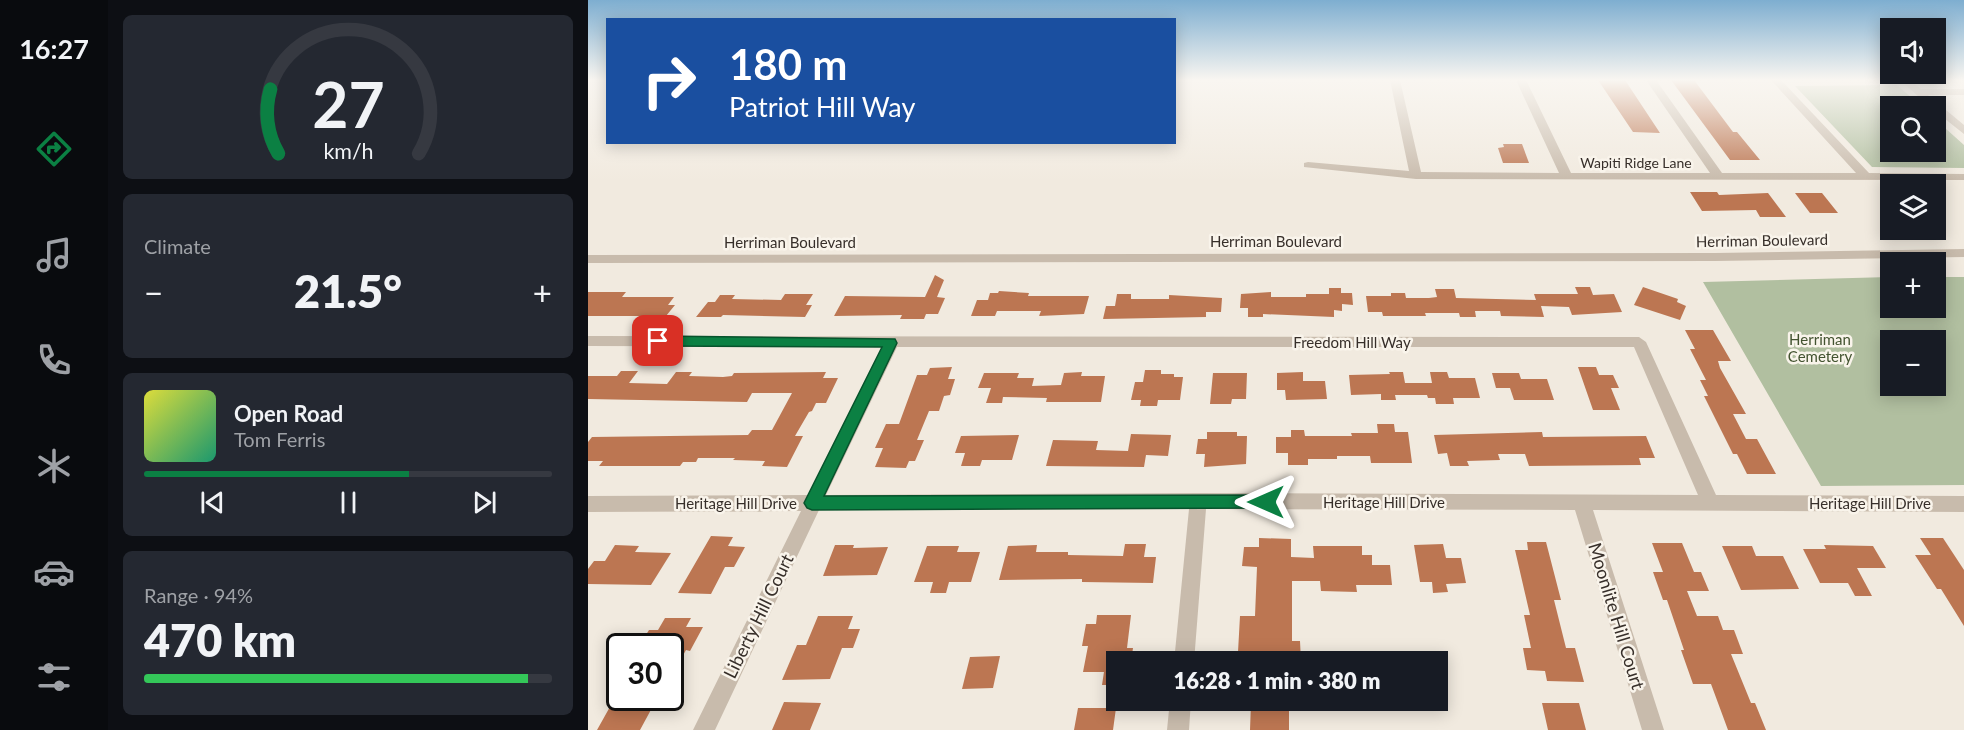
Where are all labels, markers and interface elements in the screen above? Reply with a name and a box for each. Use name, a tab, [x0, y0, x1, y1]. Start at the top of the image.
map controls	[1880, 18, 1946, 396]
button: sound	[1880, 18, 1946, 84]
text: 16:27	[19, 32, 89, 65]
text: 180 m	[729, 39, 847, 89]
icon: right	[630, 42, 708, 120]
text: 27	[312, 66, 384, 141]
text: Patriot Hill Way	[729, 90, 915, 123]
button: search	[1880, 96, 1946, 162]
icon: directions	[33, 128, 75, 170]
text: km/h	[323, 138, 373, 164]
street label: Wapiti Ridge Lane	[1580, 154, 1692, 171]
button: layers	[1880, 174, 1946, 240]
street label: Herriman Boulevard	[1696, 230, 1828, 250]
street label: Herriman Boulevard	[1210, 232, 1342, 250]
street label: Herriman Boulevard	[724, 233, 856, 251]
icon: music	[33, 234, 75, 276]
text: Climate	[144, 234, 211, 258]
button: +	[1880, 252, 1946, 318]
text: 21.5°	[294, 264, 402, 318]
text: −	[144, 272, 163, 312]
text: +	[533, 272, 552, 312]
pin	[632, 315, 683, 366]
icon: arrive	[641, 324, 674, 357]
park label: Herriman Cemetery	[1788, 330, 1852, 365]
button: −	[1880, 330, 1946, 396]
street label: Freedom Hill Way	[1293, 333, 1411, 351]
icon: phone	[33, 339, 75, 381]
text: Open Road	[234, 400, 343, 427]
text: Tom Ferris	[234, 427, 325, 451]
icon: climate	[33, 445, 75, 487]
position arrow	[1234, 470, 1298, 534]
icon: previous	[196, 486, 229, 519]
icon: pause	[332, 486, 365, 519]
icon: next	[468, 486, 501, 519]
street label: Heritage Hill Drive	[1323, 493, 1445, 511]
street label: Heritage Hill Drive	[675, 494, 797, 512]
street label: Heritage Hill Drive	[1809, 494, 1931, 512]
street label: Moonlite Hill Court	[1584, 540, 1650, 692]
street label: Liberty Hill Court	[718, 550, 798, 682]
icon: car	[33, 551, 75, 593]
text: Range · 94%	[144, 583, 253, 607]
text: 470 km	[144, 613, 296, 667]
speed limit sign: 30	[606, 633, 684, 711]
icon: filters	[33, 656, 75, 698]
text: 16:28 · 1 min · 380 m	[1174, 667, 1380, 694]

